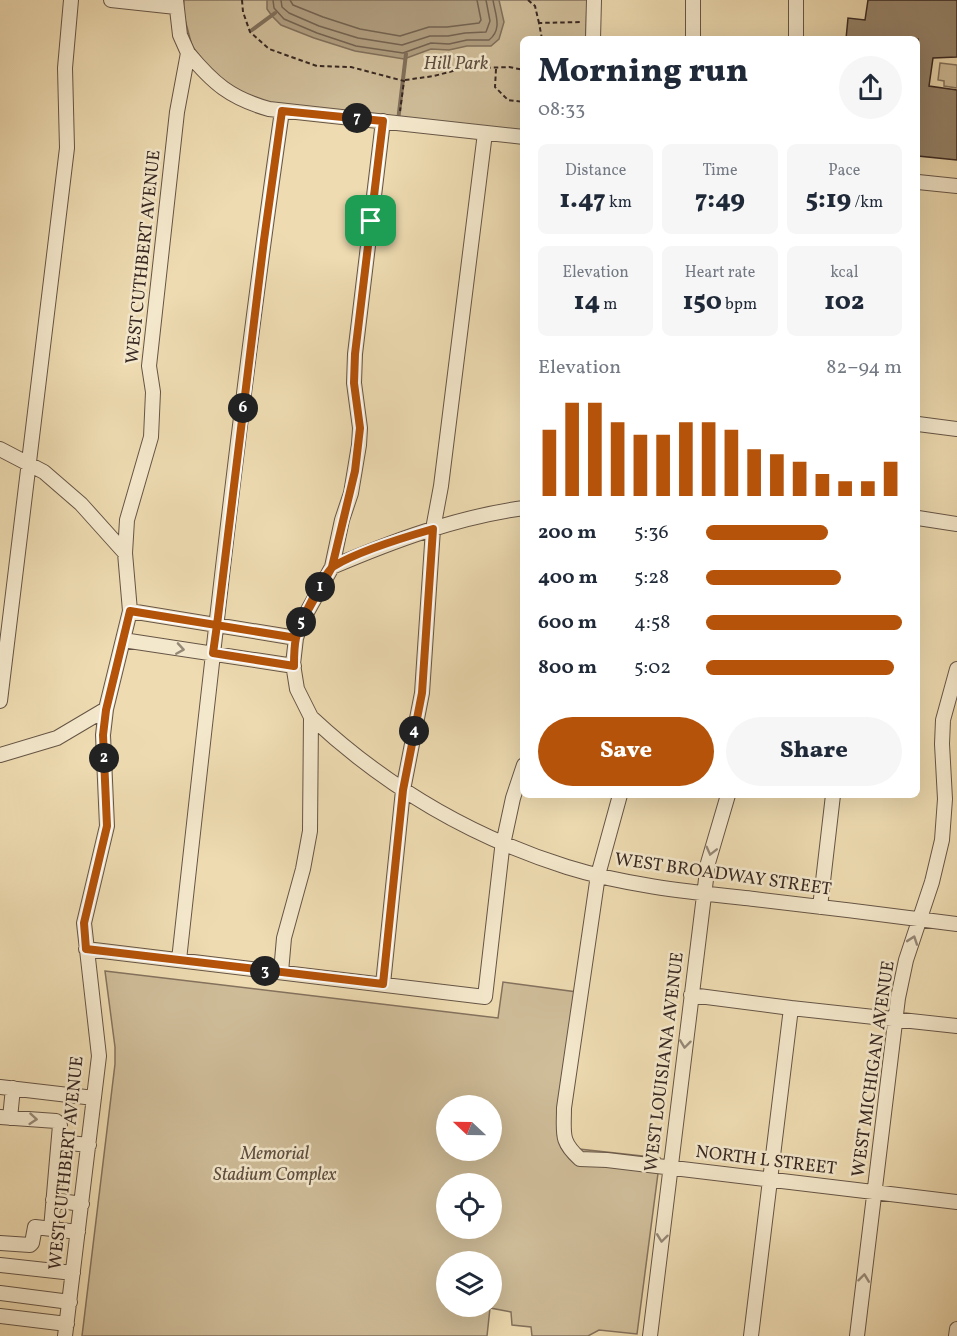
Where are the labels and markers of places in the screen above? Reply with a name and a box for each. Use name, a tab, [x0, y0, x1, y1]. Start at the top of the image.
pin: 7	[342, 103, 372, 133]
pin	[345, 195, 396, 246]
pin: 6	[228, 393, 258, 423]
pin: 1	[305, 572, 335, 602]
pin: 5	[286, 607, 316, 637]
pin: 4	[399, 716, 429, 746]
pin: 2	[89, 743, 119, 773]
pin: 3	[250, 956, 280, 986]

